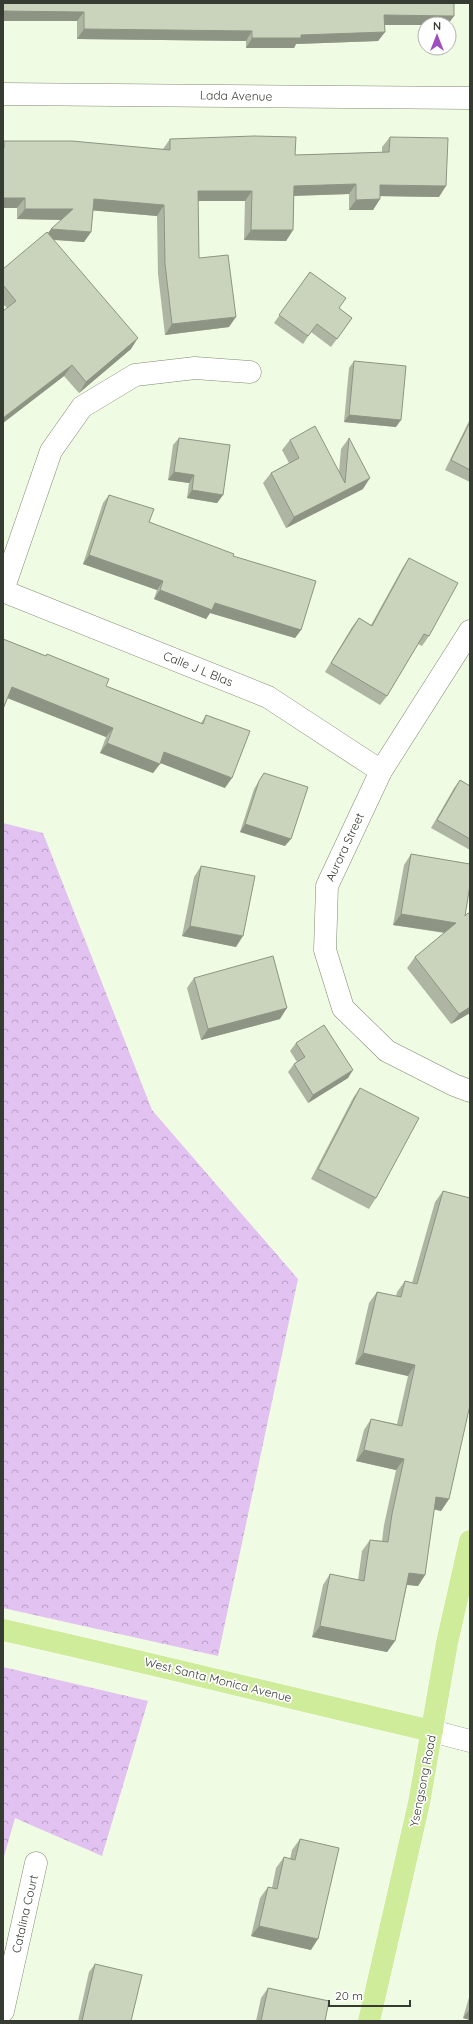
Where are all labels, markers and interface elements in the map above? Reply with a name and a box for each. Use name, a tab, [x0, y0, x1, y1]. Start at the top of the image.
north arrow	[417, 16, 457, 56]
text: N	[433, 19, 441, 33]
street label: Lada Avenue	[200, 87, 273, 104]
street label: Calle J L Blas	[161, 648, 236, 689]
street label: Aurora Street	[322, 810, 367, 883]
street label: West Santa Monica Avenue	[143, 1654, 294, 1705]
street label: Ysengsong Road	[406, 1734, 439, 1828]
street label: Catalina Court	[8, 1873, 41, 1954]
scale bar	[329, 1982, 410, 2008]
text: 20 m	[335, 1988, 363, 2003]

